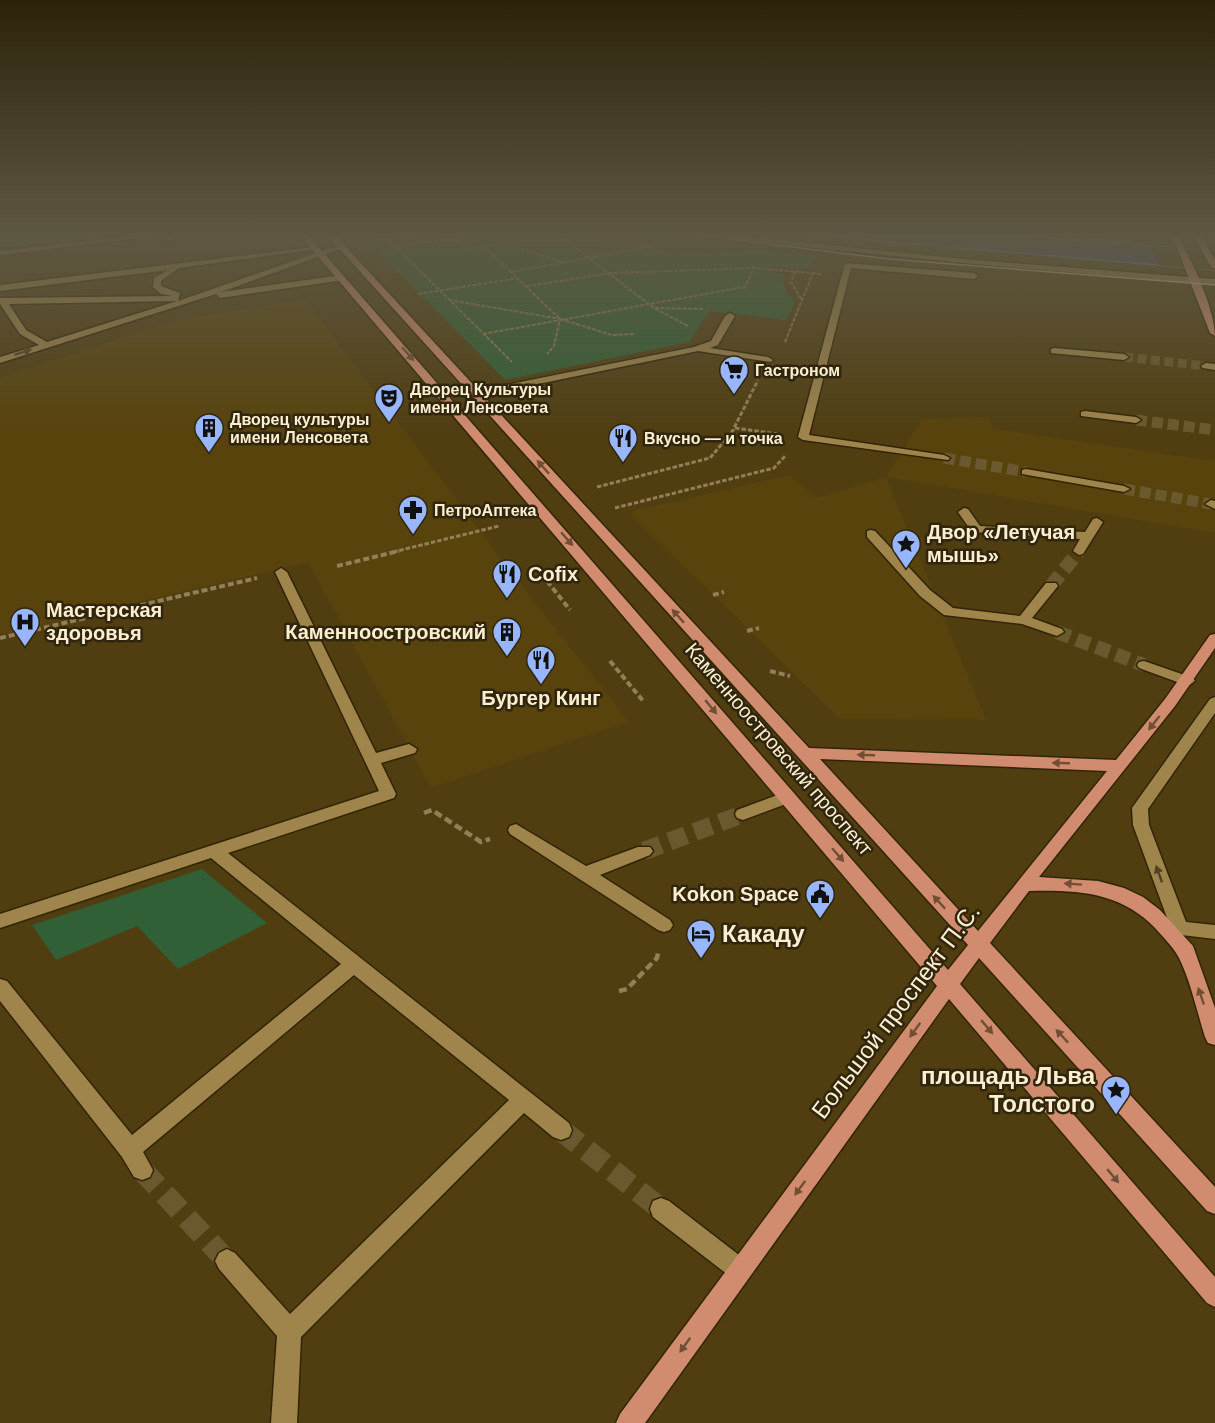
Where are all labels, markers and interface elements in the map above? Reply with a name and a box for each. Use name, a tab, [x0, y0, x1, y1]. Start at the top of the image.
one-way arrow	[401, 346, 414, 361]
one-way arrow	[14, 347, 32, 357]
supermarket icon: Гастроном	[718, 354, 750, 396]
place label: Гастроном	[755, 362, 840, 379]
place label: Дворец Культуры имени Ленсовета	[410, 381, 551, 416]
theatre icon: Дворец Культуры имени Ленсовета	[373, 382, 405, 424]
place label: Дворец культуры имени Ленсовета	[230, 411, 369, 446]
building icon: Дворец культуры имени Ленсовета	[193, 412, 225, 454]
restaurant icon: Вкусно — и точка	[607, 422, 639, 464]
place label: Вкусно — и точка	[644, 430, 783, 447]
one-way arrow	[537, 460, 550, 475]
pharmacy icon: ПетроАптека	[397, 494, 429, 536]
place label: ПетроАптека	[434, 502, 537, 519]
place label: Двор «Летучая мышь»	[927, 521, 1075, 566]
place icon: Двор «Летучая мышь»	[890, 528, 922, 570]
one-way arrow	[560, 531, 574, 546]
restaurant icon: Cofix	[491, 558, 523, 600]
place label: Cofix	[528, 563, 578, 585]
place label: Мастерская здоровья	[46, 599, 162, 644]
hospital icon: Мастерская здоровья	[9, 606, 41, 648]
one-way arrow	[672, 609, 685, 624]
building icon: Каменноостровский	[491, 616, 523, 658]
place label: Каменноостровский	[285, 621, 486, 643]
street label: Каменноостровский проспект	[681, 639, 877, 859]
restaurant icon: Бургер Кинг	[525, 644, 557, 686]
place label: Бургер Кинг	[481, 687, 601, 709]
one-way arrow	[705, 699, 718, 715]
one-way arrow	[1149, 716, 1161, 731]
one-way arrow	[857, 751, 876, 760]
one-way arrow	[1052, 759, 1071, 768]
one-way arrow	[831, 847, 844, 862]
one-way arrow	[1154, 865, 1164, 883]
public building icon: Kokon Space	[804, 878, 836, 920]
one-way arrow	[1063, 879, 1082, 889]
place label: Kokon Space	[672, 883, 799, 905]
one-way arrow	[933, 895, 946, 910]
street label: Большой проспект П.С.	[806, 898, 985, 1124]
hotel icon: Какаду	[685, 918, 717, 960]
place label: Какаду	[722, 920, 805, 947]
one-way arrow	[1196, 987, 1206, 1005]
one-way arrow	[980, 1019, 993, 1034]
one-way arrow	[909, 1023, 921, 1038]
one-way arrow	[1056, 1029, 1069, 1044]
place label: площадь Льва Толстого	[921, 1062, 1096, 1117]
place icon: площадь Льва Толстого	[1100, 1074, 1132, 1116]
one-way arrow	[1106, 1168, 1119, 1183]
one-way arrow	[794, 1179, 806, 1195]
one-way arrow	[679, 1337, 691, 1353]

